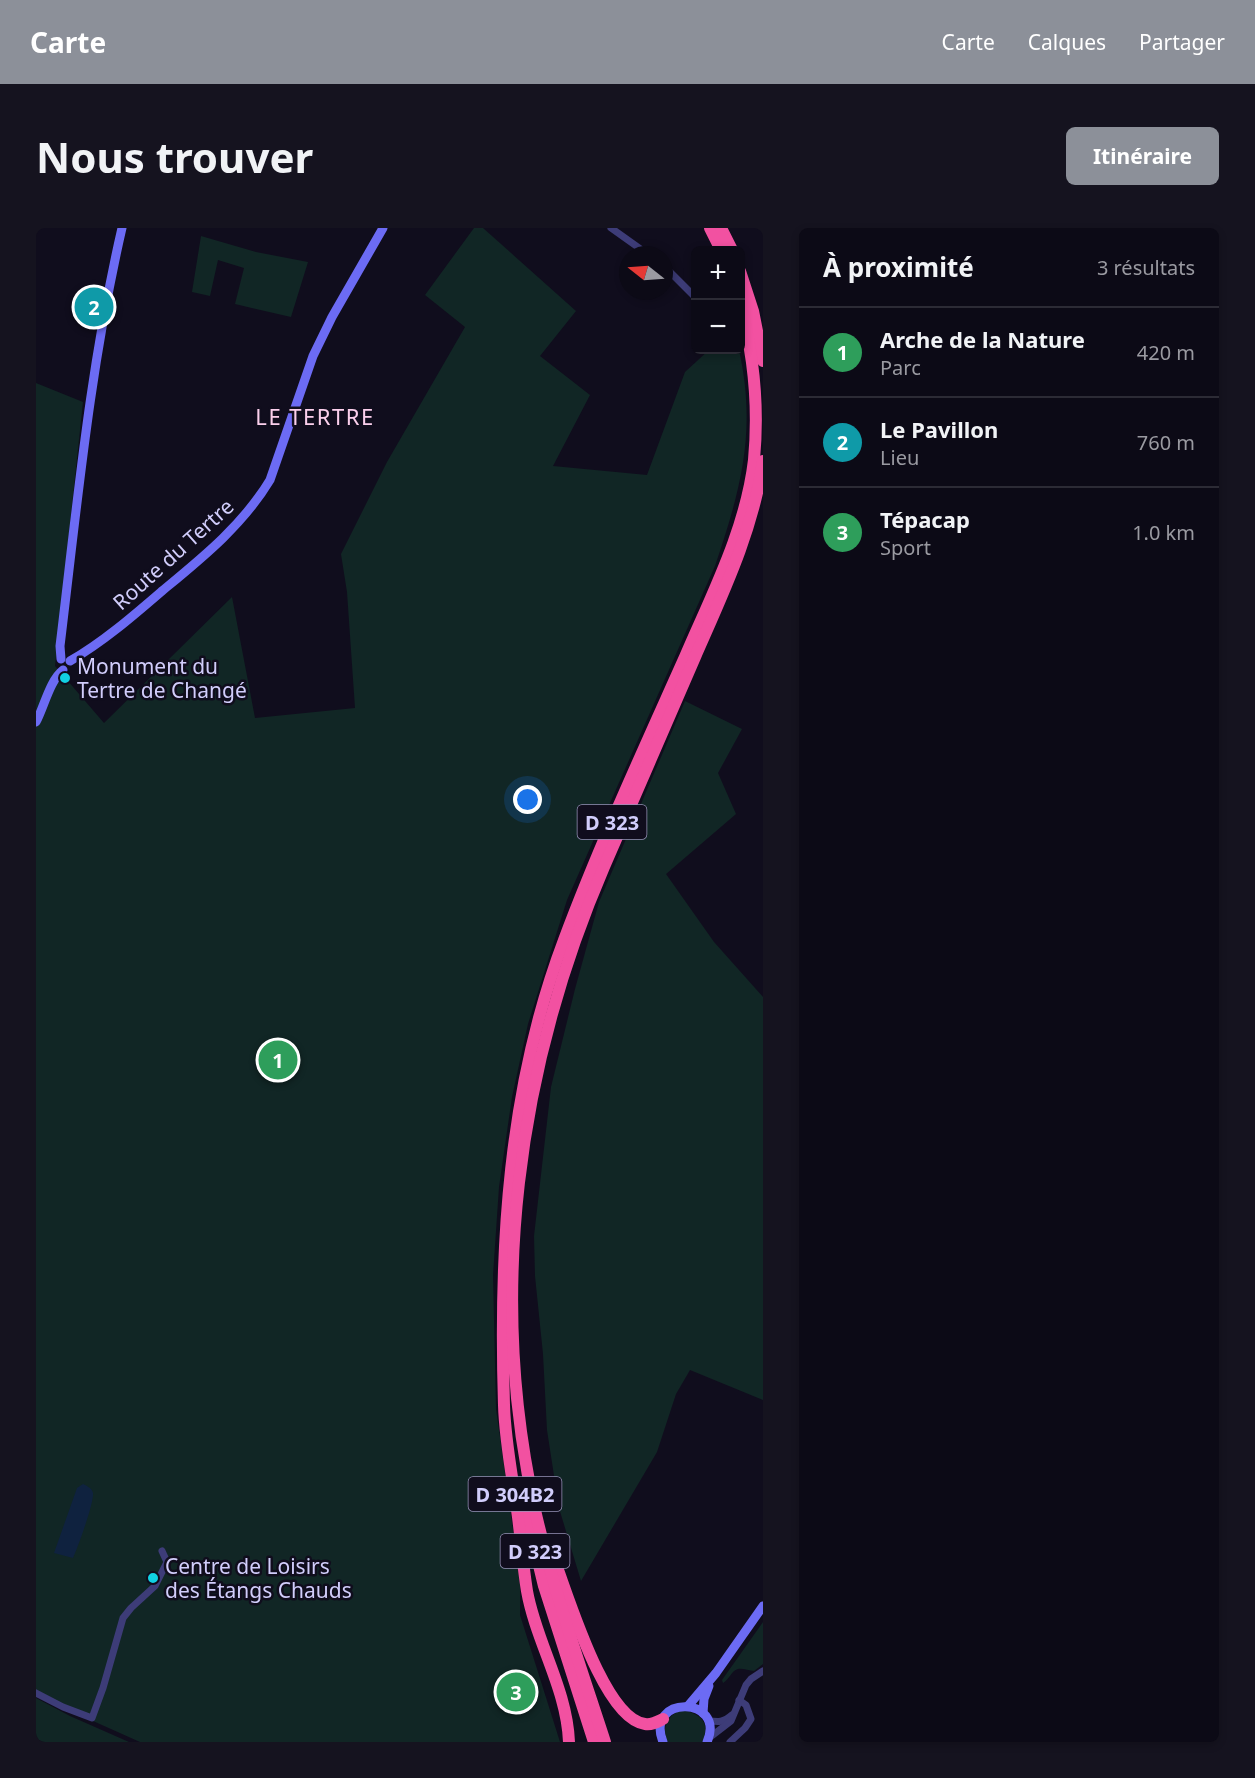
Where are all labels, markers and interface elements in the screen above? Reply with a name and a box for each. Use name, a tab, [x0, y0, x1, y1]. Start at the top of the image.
text: Carte	[30, 23, 106, 61]
text: Carte	[942, 28, 995, 56]
text: Calques	[1028, 28, 1106, 56]
text: Partager	[1139, 28, 1225, 56]
button: Itinéraire	[1066, 127, 1219, 185]
text: Nous trouver	[36, 128, 313, 185]
north arrow	[619, 246, 673, 300]
map controls	[691, 246, 745, 354]
button: +	[691, 246, 745, 300]
text: À proximité	[823, 249, 974, 285]
text: 3 résultats	[1097, 254, 1195, 281]
pin: 2	[74, 284, 114, 329]
button: −	[691, 300, 745, 354]
text: Arche de la Nature	[880, 324, 1085, 354]
text: 1	[837, 339, 848, 366]
text: 420 m	[1137, 339, 1195, 366]
text: Parc	[880, 354, 921, 381]
district label: LE TERTRE	[255, 401, 375, 431]
text: Le Pavillon	[880, 414, 998, 444]
text: 2	[837, 429, 848, 456]
text: 760 m	[1137, 429, 1195, 456]
text: Lieu	[880, 444, 919, 471]
street label: Route du Tertre	[107, 492, 239, 616]
text: Tépacap	[880, 504, 970, 534]
text: 3	[837, 519, 848, 546]
text: 1.0 km	[1132, 519, 1195, 546]
text: Sport	[880, 534, 931, 561]
place label: Monument du Tertre de Changé	[77, 652, 247, 704]
marker: Monument du Tertre de Changé	[58, 671, 72, 685]
your location	[513, 785, 542, 814]
road number: D 323	[578, 805, 646, 839]
pin: 1	[258, 1038, 298, 1082]
road number: D 304B2	[468, 1477, 562, 1511]
road number: D 323	[500, 1534, 570, 1568]
place label: Centre de Loisirs des Étangs Chauds	[165, 1552, 352, 1604]
marker: Centre de Loisirs des Étangs Chauds	[146, 1571, 160, 1585]
pin: 3	[496, 1670, 536, 1714]

